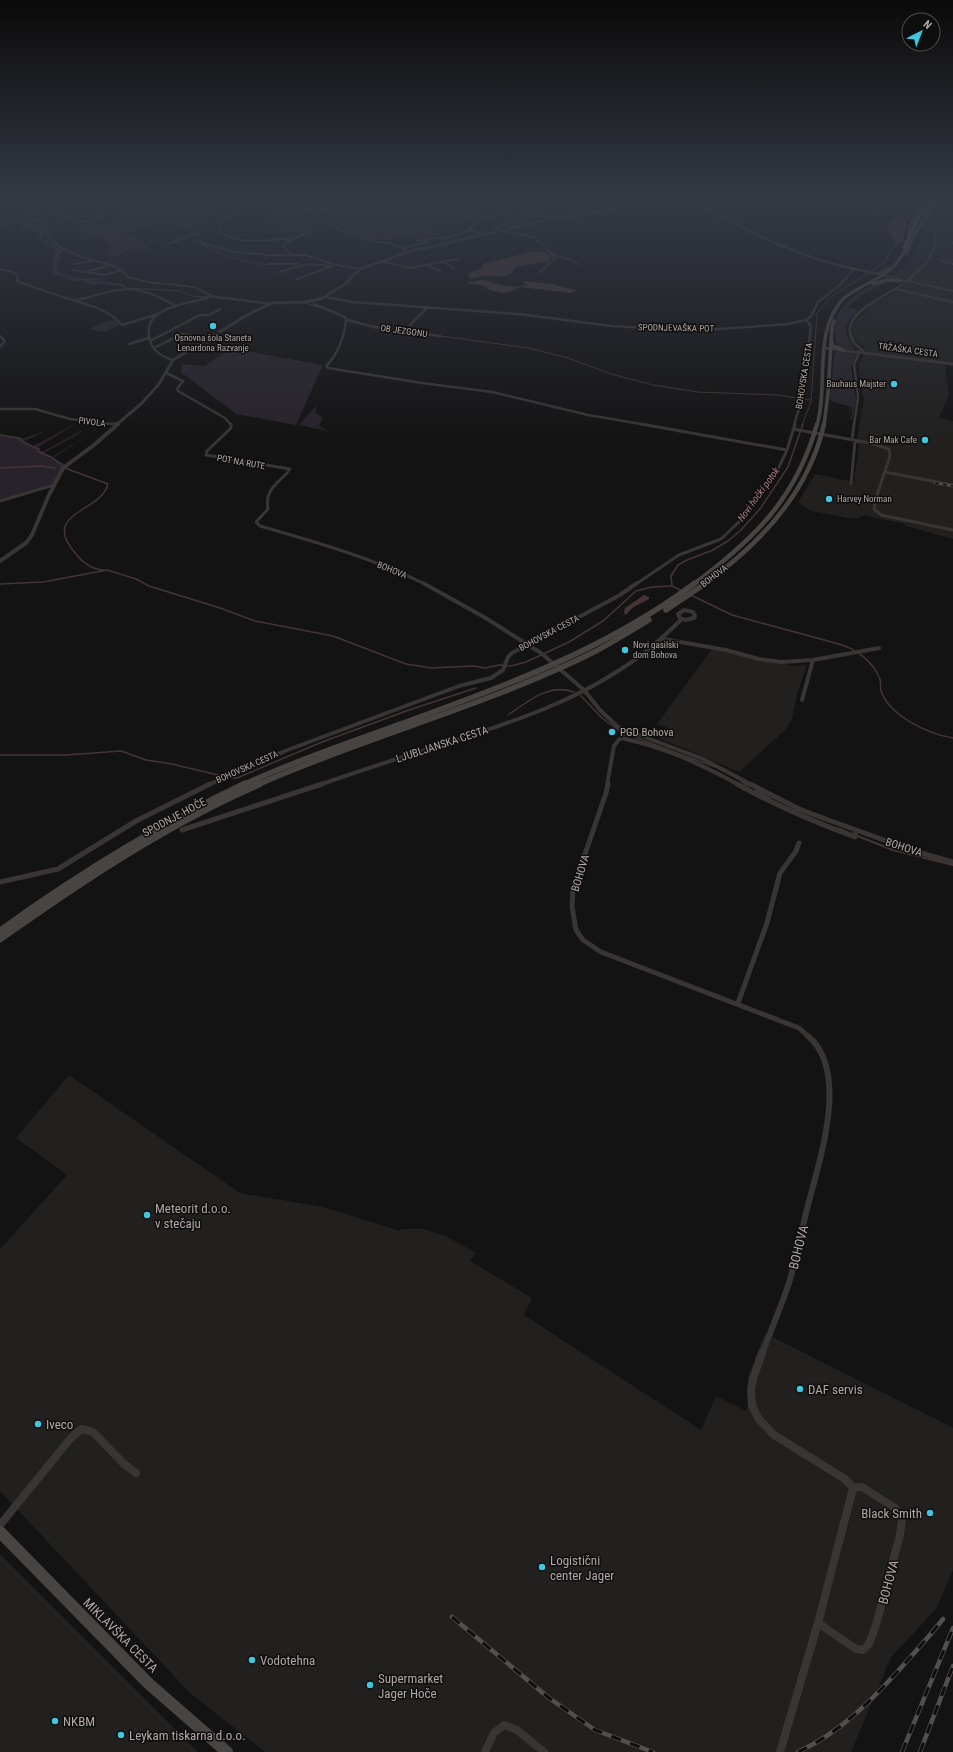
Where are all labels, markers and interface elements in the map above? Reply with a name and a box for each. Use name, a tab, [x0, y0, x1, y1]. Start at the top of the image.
north arrow	[901, 12, 941, 52]
text: N	[920, 18, 934, 32]
marker: Osnovna šola Staneta Lenardona Razvanje	[208, 321, 218, 331]
street label: SPODNJEVAŠKA POT	[638, 321, 715, 334]
street label: OB JEZGONU	[380, 323, 428, 339]
place label: Osnovna šola Staneta Lenardona Razvanje	[174, 333, 252, 353]
street label: TRŽAŠKA CESTA	[878, 340, 939, 359]
street label: BOHOVSKA CESTA	[794, 342, 814, 410]
place label: Bauhaus Majster	[826, 379, 886, 389]
marker: Bauhaus Majster	[889, 379, 899, 389]
street label: PIVOLA	[78, 415, 106, 429]
place label: Bar Mak Cafe	[869, 435, 917, 445]
marker: Bar Mak Cafe	[920, 435, 930, 445]
street label: POT NA RUTE	[216, 453, 266, 471]
water label: Novi hočki potok	[735, 465, 782, 523]
marker: Harvey Norman	[824, 494, 834, 504]
place label: Harvey Norman	[837, 494, 892, 504]
street label: BOHOVA	[376, 560, 408, 580]
street label: BOHOVA	[699, 563, 729, 589]
street label: BOHOVSKA CESTA	[517, 613, 581, 653]
place label: Novi gasilski dom Bohova	[633, 640, 678, 660]
marker: Novi gasilski dom Bohova	[620, 645, 630, 655]
street label: LJUBLJANSKA CESTA	[395, 723, 490, 765]
place label: PGD Bohova	[620, 726, 674, 739]
marker: PGD Bohova	[607, 727, 617, 737]
street label: BOHOVSKA CESTA	[214, 749, 280, 785]
street label: SPODNJE HOČE	[140, 794, 209, 840]
street label: BOHOVA	[884, 835, 925, 860]
street label: BOHOVA	[569, 852, 592, 893]
place label: Meteorit d.o.o. v stečaju	[155, 1201, 231, 1231]
marker: Meteorit d.o.o. v stečaju	[142, 1210, 152, 1220]
street label: BOHOVA	[786, 1223, 811, 1271]
place label: DAF servis	[808, 1382, 863, 1397]
marker: DAF servis	[795, 1384, 805, 1394]
place label: Iveco	[46, 1417, 73, 1432]
marker: Iveco	[33, 1419, 43, 1429]
place label: Black Smith	[861, 1506, 922, 1521]
marker: Black Smith	[925, 1508, 935, 1518]
place label: Logistični center Jager	[550, 1553, 614, 1583]
street label: BOHOVA	[875, 1558, 902, 1606]
marker: Logistični center Jager	[537, 1562, 547, 1572]
street label: MIKLAVŠKA CESTA	[80, 1595, 161, 1676]
place label: Vodotehna	[260, 1653, 315, 1668]
marker: Vodotehna	[247, 1655, 257, 1665]
place label: Supermarket Jager Hoče	[378, 1671, 443, 1701]
marker: Supermarket Jager Hoče	[365, 1680, 375, 1690]
place label: NKBM	[63, 1714, 95, 1729]
marker: NKBM	[50, 1716, 60, 1726]
place label: Leykam tiskarna d.o.o.	[129, 1728, 246, 1743]
marker: Leykam tiskarna d.o.o.	[116, 1730, 126, 1740]

